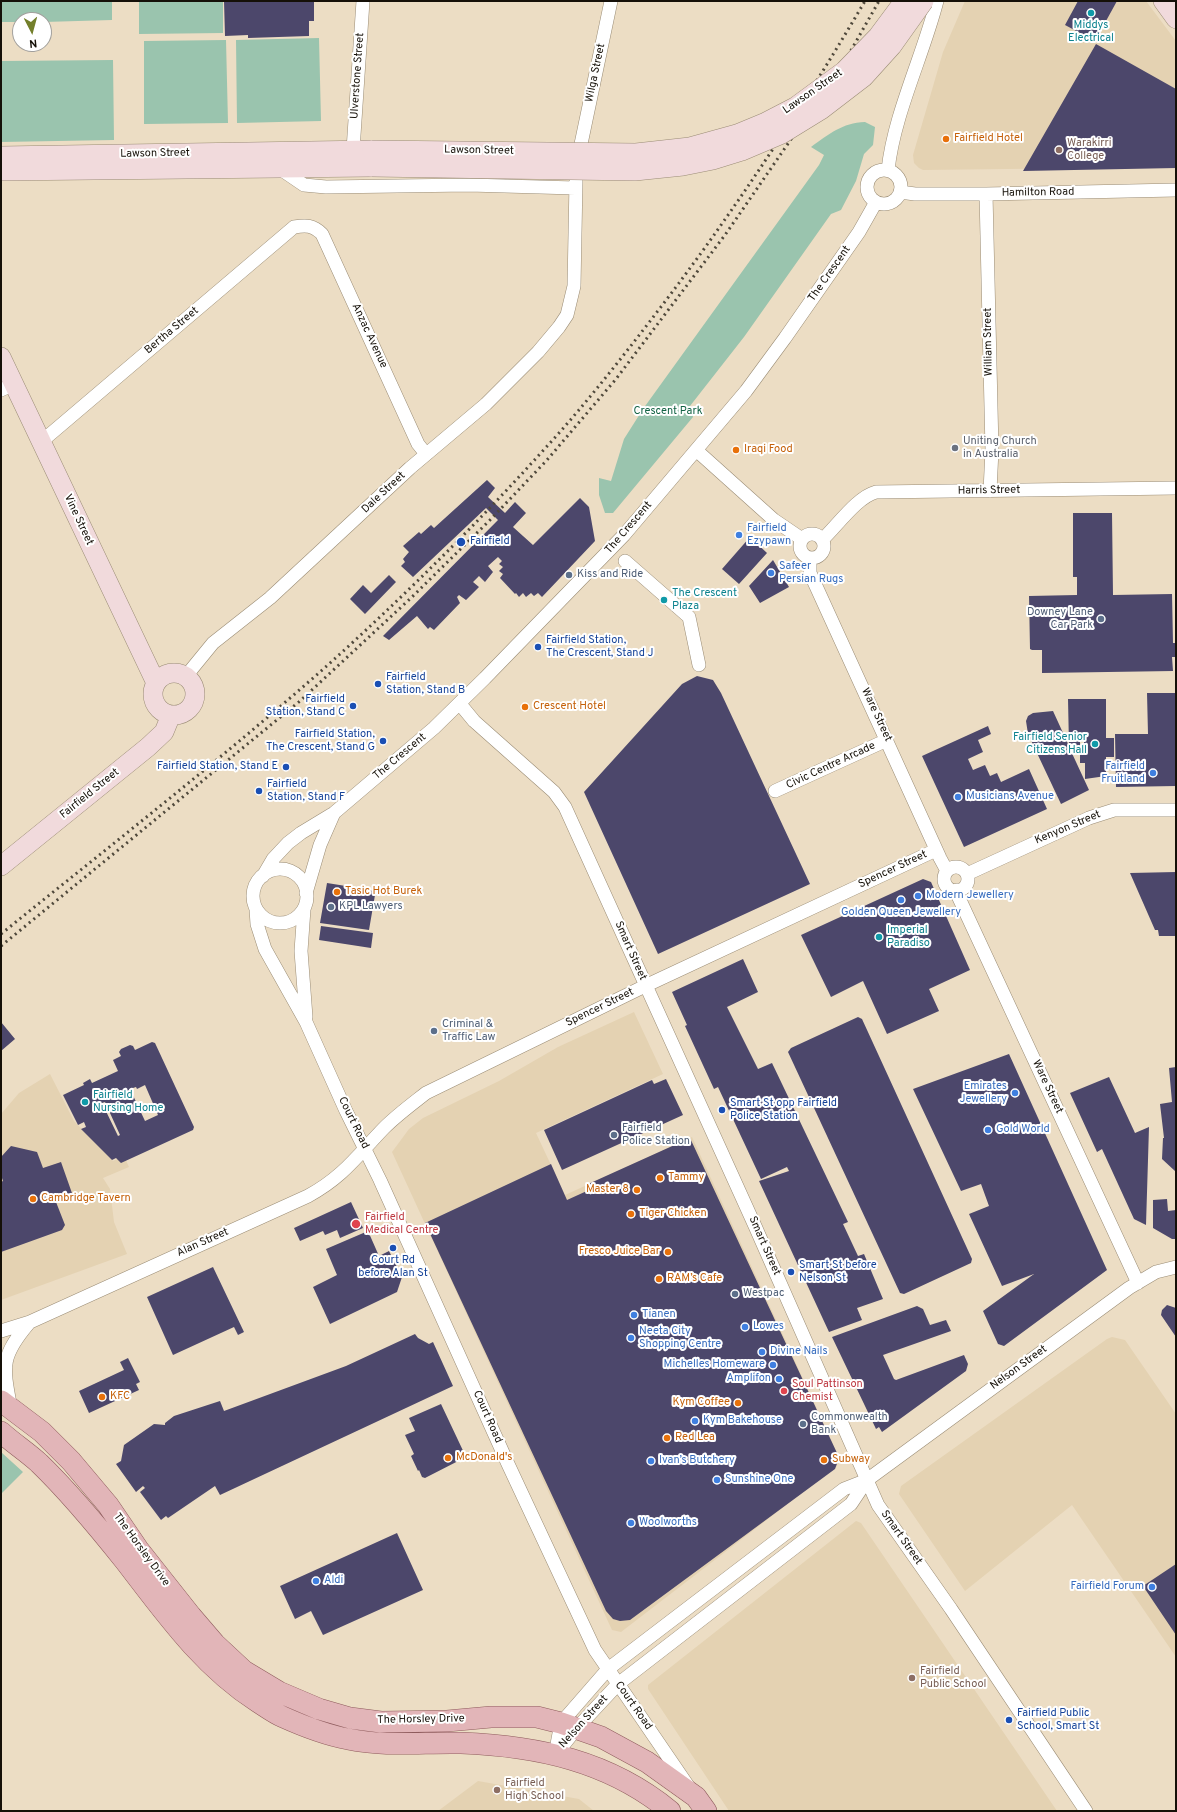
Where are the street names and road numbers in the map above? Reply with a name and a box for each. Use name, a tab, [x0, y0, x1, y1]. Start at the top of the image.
street label: Ulverstone Street	[348, 32, 368, 120]
street label: Wilga Street	[583, 42, 609, 104]
street label: Lawson Street	[781, 67, 845, 117]
street label: Lawson Street	[444, 144, 514, 158]
street label: Lawson Street	[120, 147, 190, 161]
street label: Hamilton Road	[1002, 186, 1074, 200]
street label: The Crescent	[806, 244, 854, 304]
street label: Anzac Avenue	[348, 301, 390, 371]
street label: Bertha Street	[142, 305, 202, 357]
street label: William Street	[982, 308, 996, 376]
street label: Dale Street	[359, 470, 409, 516]
street label: Harris Street	[958, 484, 1020, 498]
street label: Vine Street	[60, 492, 96, 548]
street label: The Crescent	[603, 499, 655, 557]
street label: Ware Street	[858, 686, 894, 744]
street label: The Crescent	[371, 731, 429, 783]
street label: Civic Centre Arcade	[784, 740, 878, 792]
street label: Fairfield Street	[58, 766, 122, 822]
street label: Kenyon Street	[1033, 808, 1103, 848]
street label: Spencer Street	[857, 848, 929, 892]
street label: Smart Street	[611, 919, 649, 983]
street label: Spencer Street	[564, 986, 636, 1030]
street label: Ware Street	[1029, 1058, 1065, 1116]
street label: Court Road	[335, 1095, 371, 1151]
street label: Smart Street	[745, 1214, 783, 1278]
street label: Alan Street	[175, 1226, 231, 1260]
street label: Nelson Street	[988, 1343, 1050, 1393]
street label: Court Road	[470, 1389, 504, 1445]
street label: Smart Street	[877, 1508, 925, 1568]
street label: The Horsley Drive	[110, 1511, 172, 1589]
street label: Court Road	[611, 1679, 655, 1733]
street label: Nelson Street	[557, 1693, 611, 1751]
street label: The Horsley Drive	[377, 1713, 465, 1727]

